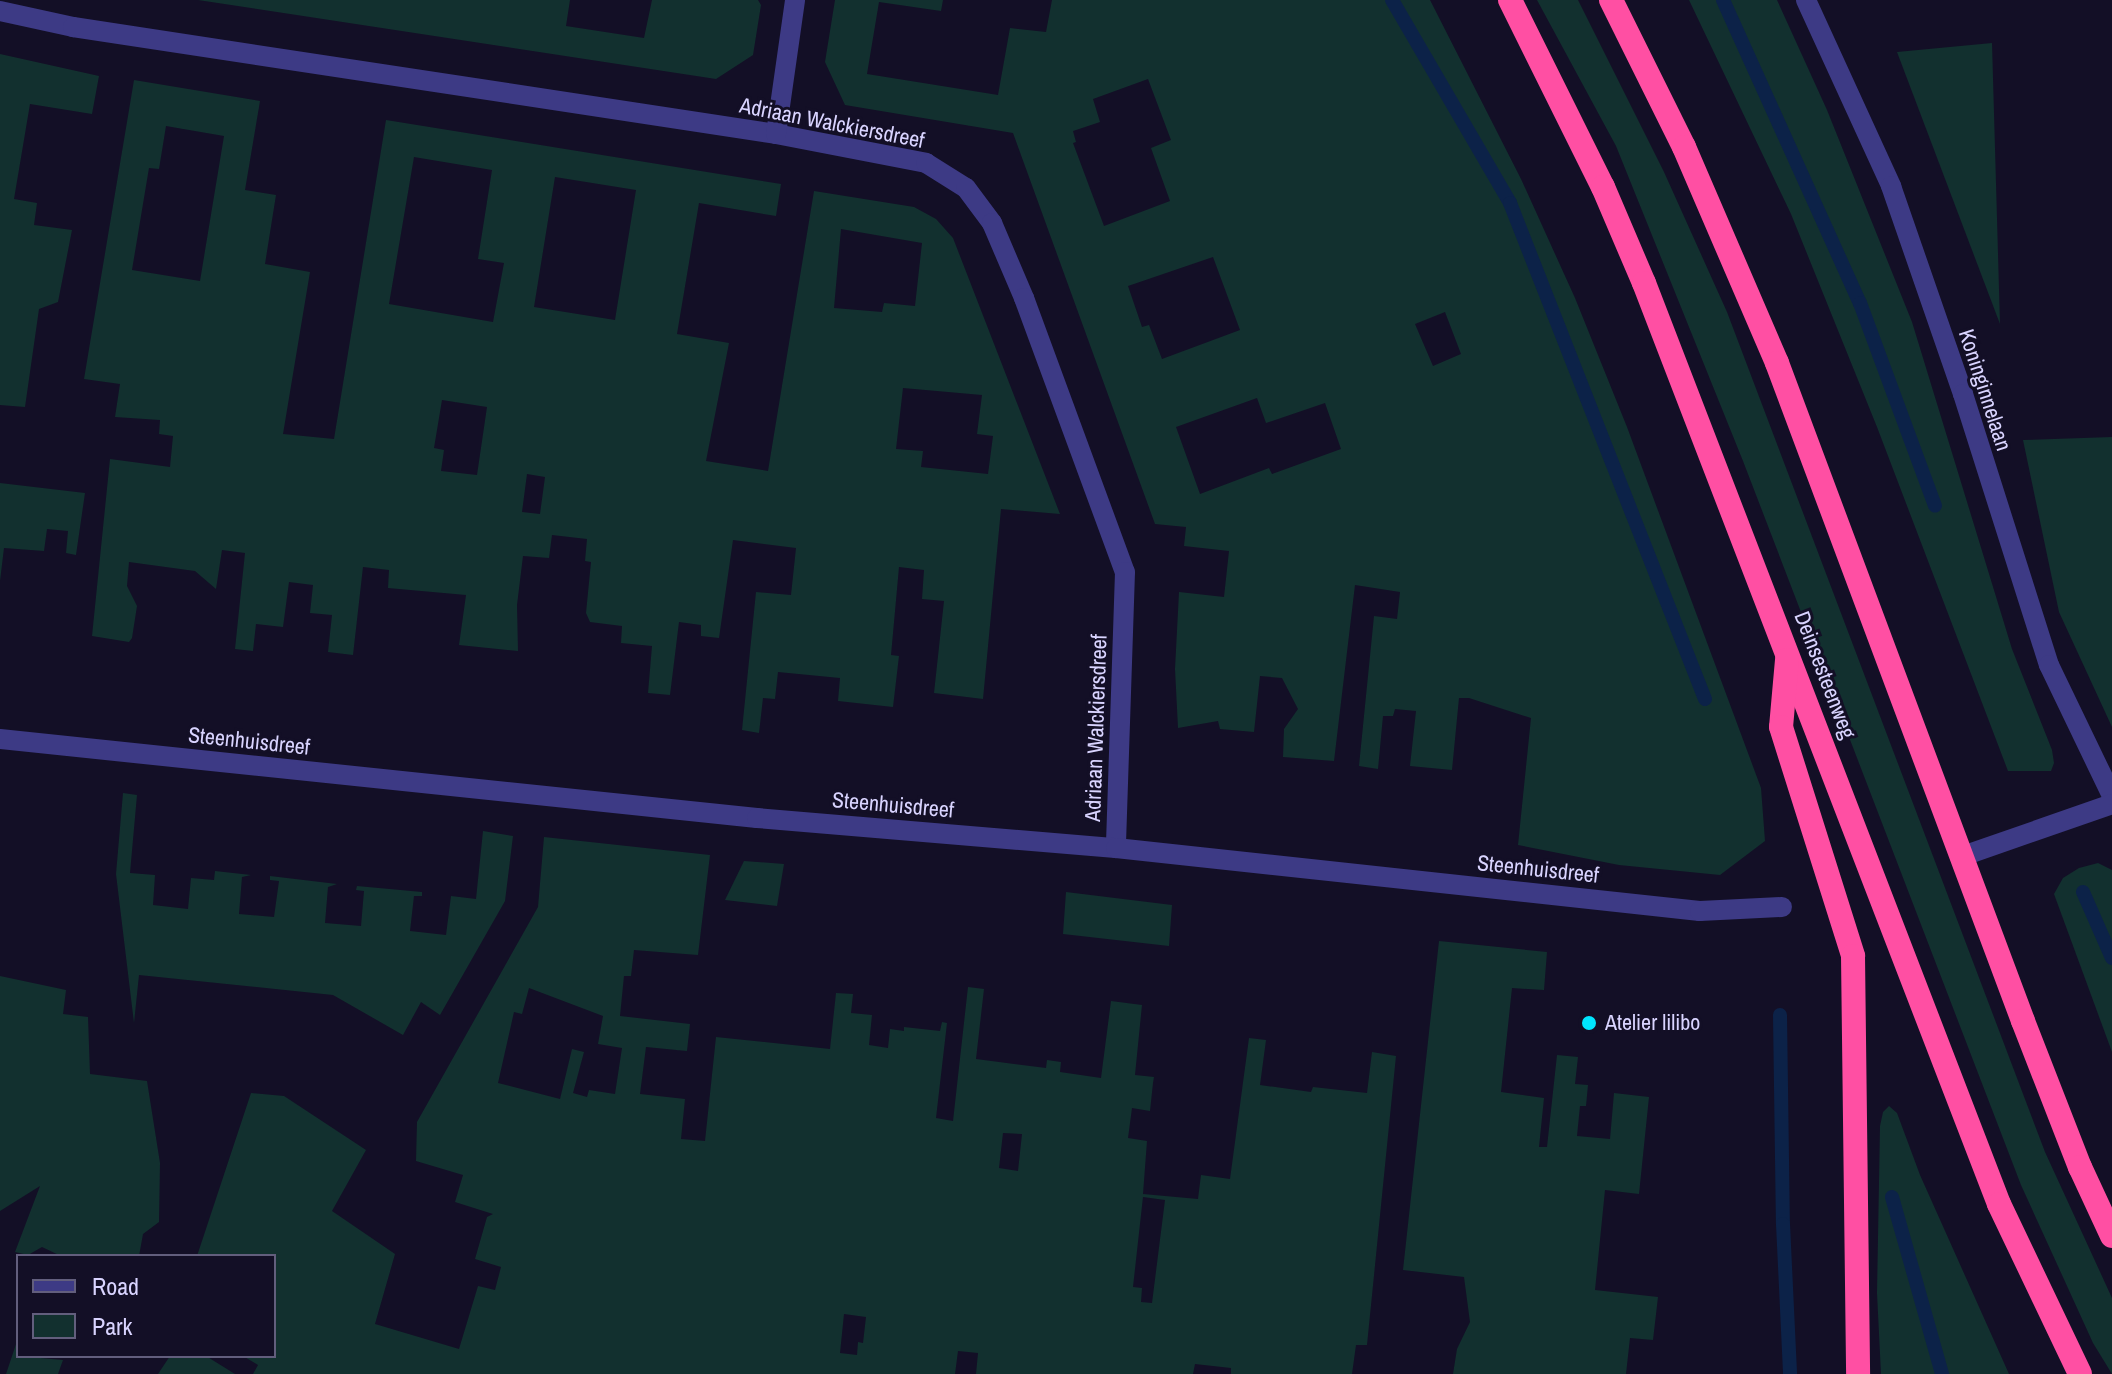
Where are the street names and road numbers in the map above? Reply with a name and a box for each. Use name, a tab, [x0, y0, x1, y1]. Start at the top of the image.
street label: Adriaan Walckiersdreef	[737, 92, 927, 154]
street label: Koninginnelaan	[1953, 326, 2017, 454]
street label: Deinsesteenweg	[1789, 608, 1861, 742]
street label: Adriaan Walckiersdreef	[1080, 634, 1112, 822]
street label: Steenhuisdreef	[187, 721, 311, 761]
street label: Steenhuisdreef	[831, 787, 955, 823]
street label: Steenhuisdreef	[1476, 849, 1600, 889]

